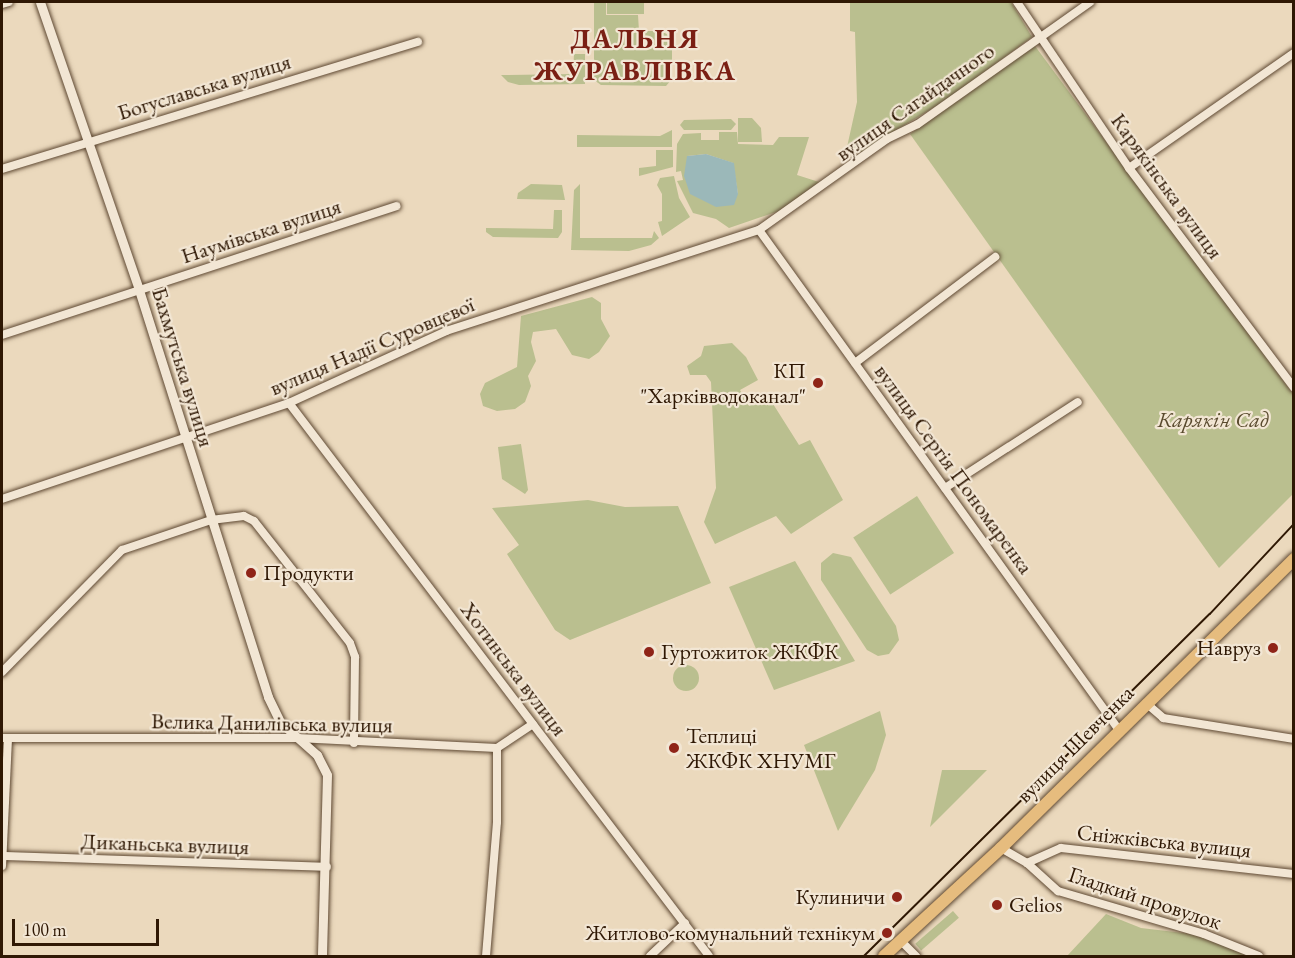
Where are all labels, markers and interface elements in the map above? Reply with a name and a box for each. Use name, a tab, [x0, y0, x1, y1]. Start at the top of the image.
district label: ДАЛЬНЯ ЖУРАВЛІВКА	[534, 21, 736, 87]
street label: вулиця Сагайдачного	[831, 37, 999, 167]
street label: Богуславська вулиця	[114, 48, 294, 126]
street label: Карякінська вулиця	[1105, 108, 1229, 264]
street label: Наумівська вулиця	[178, 193, 344, 269]
street label: Бахмутська вулиця	[146, 284, 220, 450]
street label: вулиця Надії Суровцевої	[266, 291, 478, 401]
place label: КП "Харківводоканал"	[640, 357, 806, 408]
street label: вулиця Сергія Пономаренка	[869, 359, 1039, 579]
marker: КП "Харківводоканал"	[811, 376, 825, 390]
park label: Карякін Сад	[1157, 407, 1269, 433]
place label: Продукти	[263, 560, 354, 586]
marker: Продукти	[244, 566, 258, 580]
street label: Хотинська вулиця	[455, 597, 573, 741]
place label: Навруз	[1196, 635, 1261, 661]
place label: Гуртожиток ЖКФК	[661, 639, 839, 665]
marker: Навруз	[1266, 641, 1280, 655]
marker: Гуртожиток ЖКФК	[642, 645, 656, 659]
street label: вулиця Шевченка	[1011, 680, 1139, 808]
street label: Велика Данилівська вулиця	[151, 708, 393, 738]
place label: Теплиці ЖКФК ХНУМГ	[686, 722, 835, 774]
marker: Теплиці ЖКФК ХНУМГ	[667, 741, 681, 755]
street label: Сніжківська вулиця	[1076, 819, 1252, 863]
street label: Диканьська вулиця	[80, 828, 250, 860]
street label: Гладкий провулок	[1065, 861, 1225, 935]
place label: Кулиничи	[796, 884, 885, 910]
marker: Кулиничи	[890, 890, 904, 904]
place label: Gelios	[1009, 892, 1062, 918]
marker: Gelios	[990, 898, 1004, 912]
scale bar	[15, 907, 162, 945]
text: 100 m	[23, 918, 67, 941]
place label: Житлово-комунальний технікум	[586, 920, 875, 946]
marker: Житлово-комунальний технікум	[880, 926, 894, 940]

